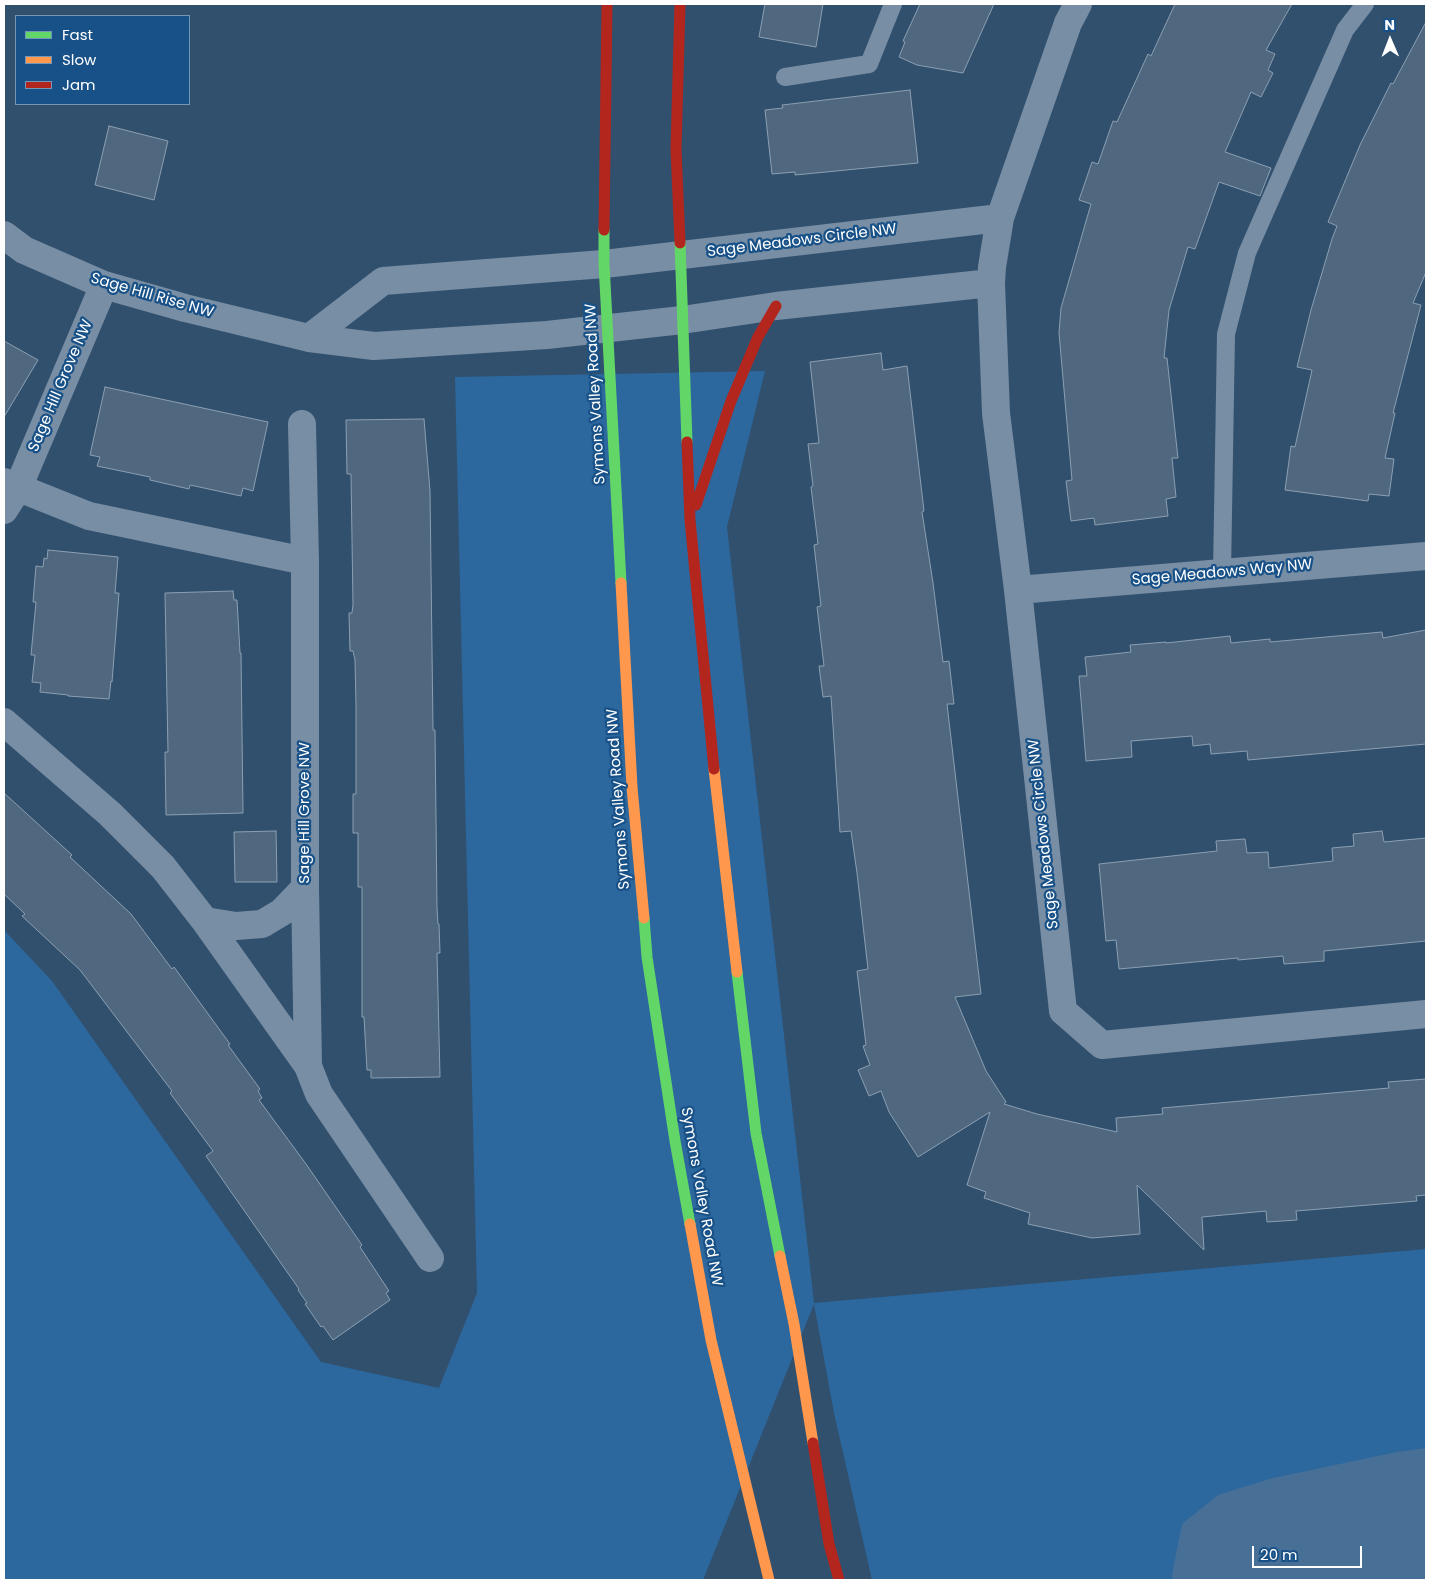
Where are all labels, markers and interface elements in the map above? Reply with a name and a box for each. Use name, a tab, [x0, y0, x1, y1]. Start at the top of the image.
legend	[15, 15, 190, 105]
north arrow	[1365, 15, 1415, 65]
text: N	[1384, 15, 1395, 35]
text: Fast	[62, 24, 93, 45]
text: Slow	[62, 49, 96, 70]
text: Jam	[62, 74, 96, 95]
street label: Sage Meadows Circle NW	[706, 220, 898, 262]
street label: Sage Hill Rise NW	[88, 270, 216, 322]
street label: Symons Valley Road NW	[582, 303, 610, 485]
street label: Sage Hill Grove NW	[25, 317, 97, 455]
street label: Sage Meadows Way NW	[1131, 556, 1313, 590]
street label: Symons Valley Road NW	[604, 708, 634, 890]
street label: Sage Meadows Circle NW	[1025, 738, 1063, 930]
street label: Sage Hill Grove NW	[296, 742, 314, 884]
street label: Symons Valley Road NW	[676, 1106, 726, 1288]
scale bar	[1255, 1536, 1365, 1568]
text: 20 m	[1260, 1544, 1298, 1565]

